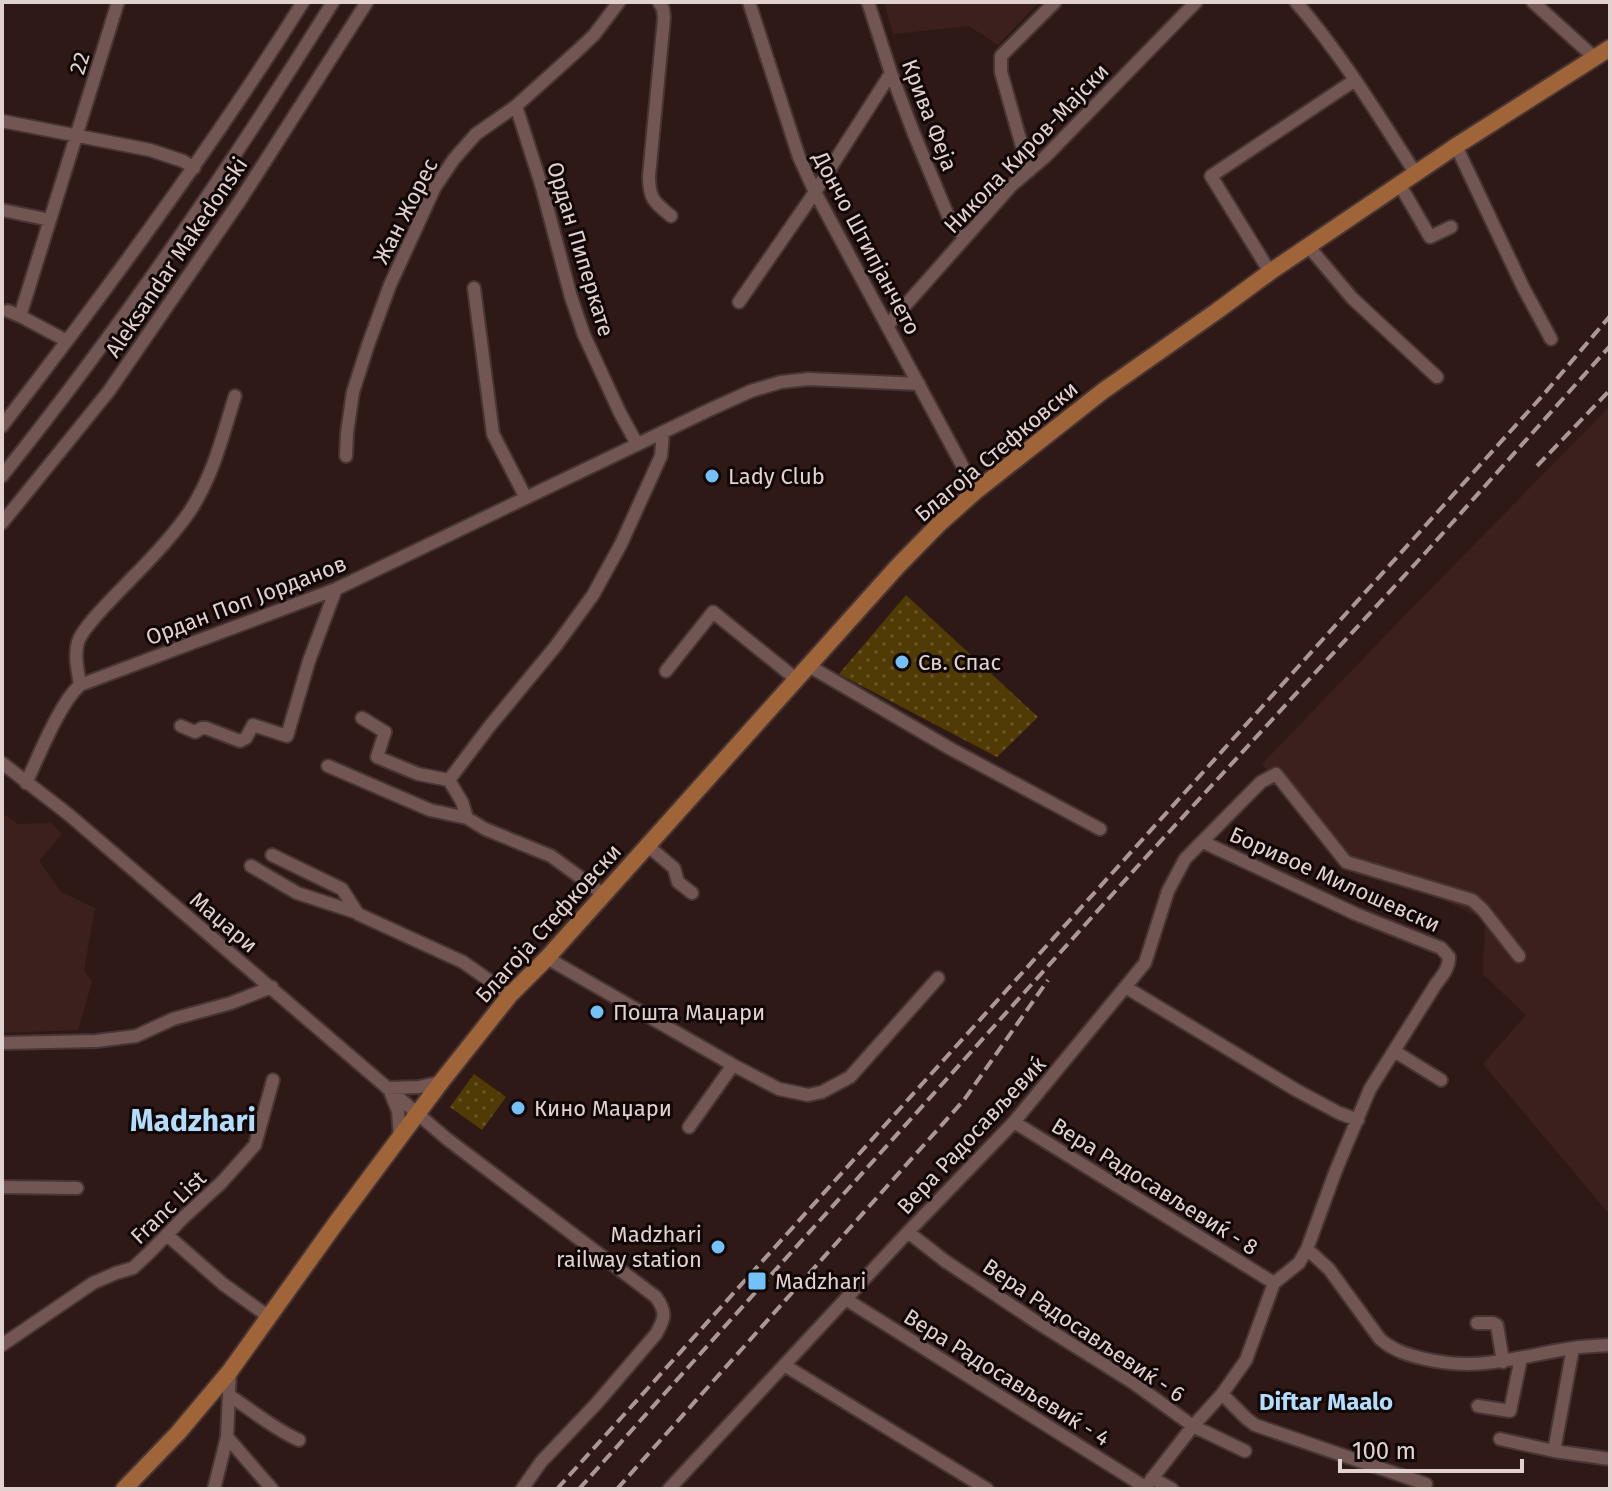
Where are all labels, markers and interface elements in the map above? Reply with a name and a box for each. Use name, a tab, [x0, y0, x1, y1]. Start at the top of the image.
street label: 22	[63, 49, 96, 78]
street label: Крива Феја	[896, 56, 963, 175]
street label: Никола Киров-Мајски	[938, 58, 1114, 239]
street label: Дончо Штипјанчето	[806, 146, 926, 339]
street label: Aleksandar Makedonski	[99, 152, 253, 362]
street label: Жан Жорес	[367, 154, 444, 269]
street label: Ордан Пиперкате	[541, 159, 620, 340]
street label: Благоја Стефковски	[909, 375, 1084, 528]
place label: Lady Club	[728, 463, 825, 490]
marker: Lady Club	[703, 467, 721, 485]
street label: Ордан Поп Јорданов	[142, 550, 350, 651]
place label: Св. Спас	[918, 649, 1001, 676]
marker: Св. Спас	[893, 653, 911, 671]
street label: Боривое Милошевски	[1225, 821, 1444, 938]
street label: Благоја Стефковски	[470, 838, 627, 1009]
street label: Маџари	[184, 886, 263, 959]
place label: Пошта Маџари	[613, 999, 765, 1026]
marker: Пошта Маџари	[588, 1003, 606, 1021]
street label: Вера Радосављевиќ	[891, 1051, 1052, 1220]
place label: Кино Маџари	[534, 1095, 672, 1122]
marker: Кино Маџари	[509, 1099, 527, 1117]
district label: Madzhari	[130, 1103, 256, 1139]
street label: Вера Радосављевиќ - 8	[1047, 1112, 1263, 1261]
street label: Franc List	[125, 1165, 212, 1250]
place label: Madzhari railway station	[556, 1221, 702, 1273]
marker: Madzhari railway station	[709, 1238, 727, 1256]
street label: Вера Радосављевиќ - 6	[978, 1253, 1190, 1408]
place label: Madzhari	[775, 1268, 866, 1295]
marker: Madzhari	[746, 1270, 768, 1292]
street label: Вера Радосављевиќ - 4	[899, 1303, 1115, 1452]
district label: Diftar Maalo	[1259, 1388, 1393, 1416]
scale bar	[1340, 1423, 1522, 1473]
text: 100 m	[1352, 1437, 1416, 1465]

